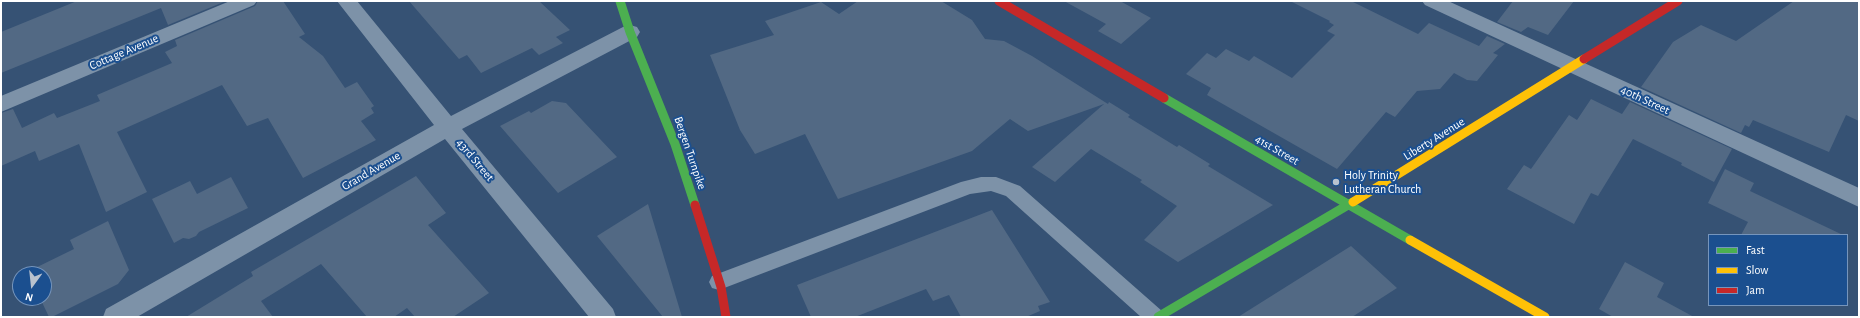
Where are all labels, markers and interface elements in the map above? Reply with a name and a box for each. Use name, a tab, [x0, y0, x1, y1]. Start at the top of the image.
street label: Cottage Avenue	[87, 31, 161, 73]
street label: 40th Street	[1618, 82, 1672, 118]
street label: Bergen Turnpike	[671, 115, 709, 191]
street label: Liberty Avenue	[1401, 115, 1467, 163]
street label: 41st Street	[1252, 132, 1302, 168]
street label: 43rd Street	[453, 136, 497, 184]
street label: Grand Avenue	[339, 148, 403, 194]
place label: Holy Trinity Lutheran Church	[1344, 168, 1421, 196]
marker: Holy Trinity Lutheran Church	[1331, 177, 1341, 187]
legend	[1708, 234, 1848, 306]
text: Fast	[1746, 244, 1765, 256]
text: Slow	[1746, 264, 1768, 276]
north arrow	[12, 266, 52, 306]
text: Jam	[1746, 284, 1765, 296]
text: N	[24, 291, 34, 303]

